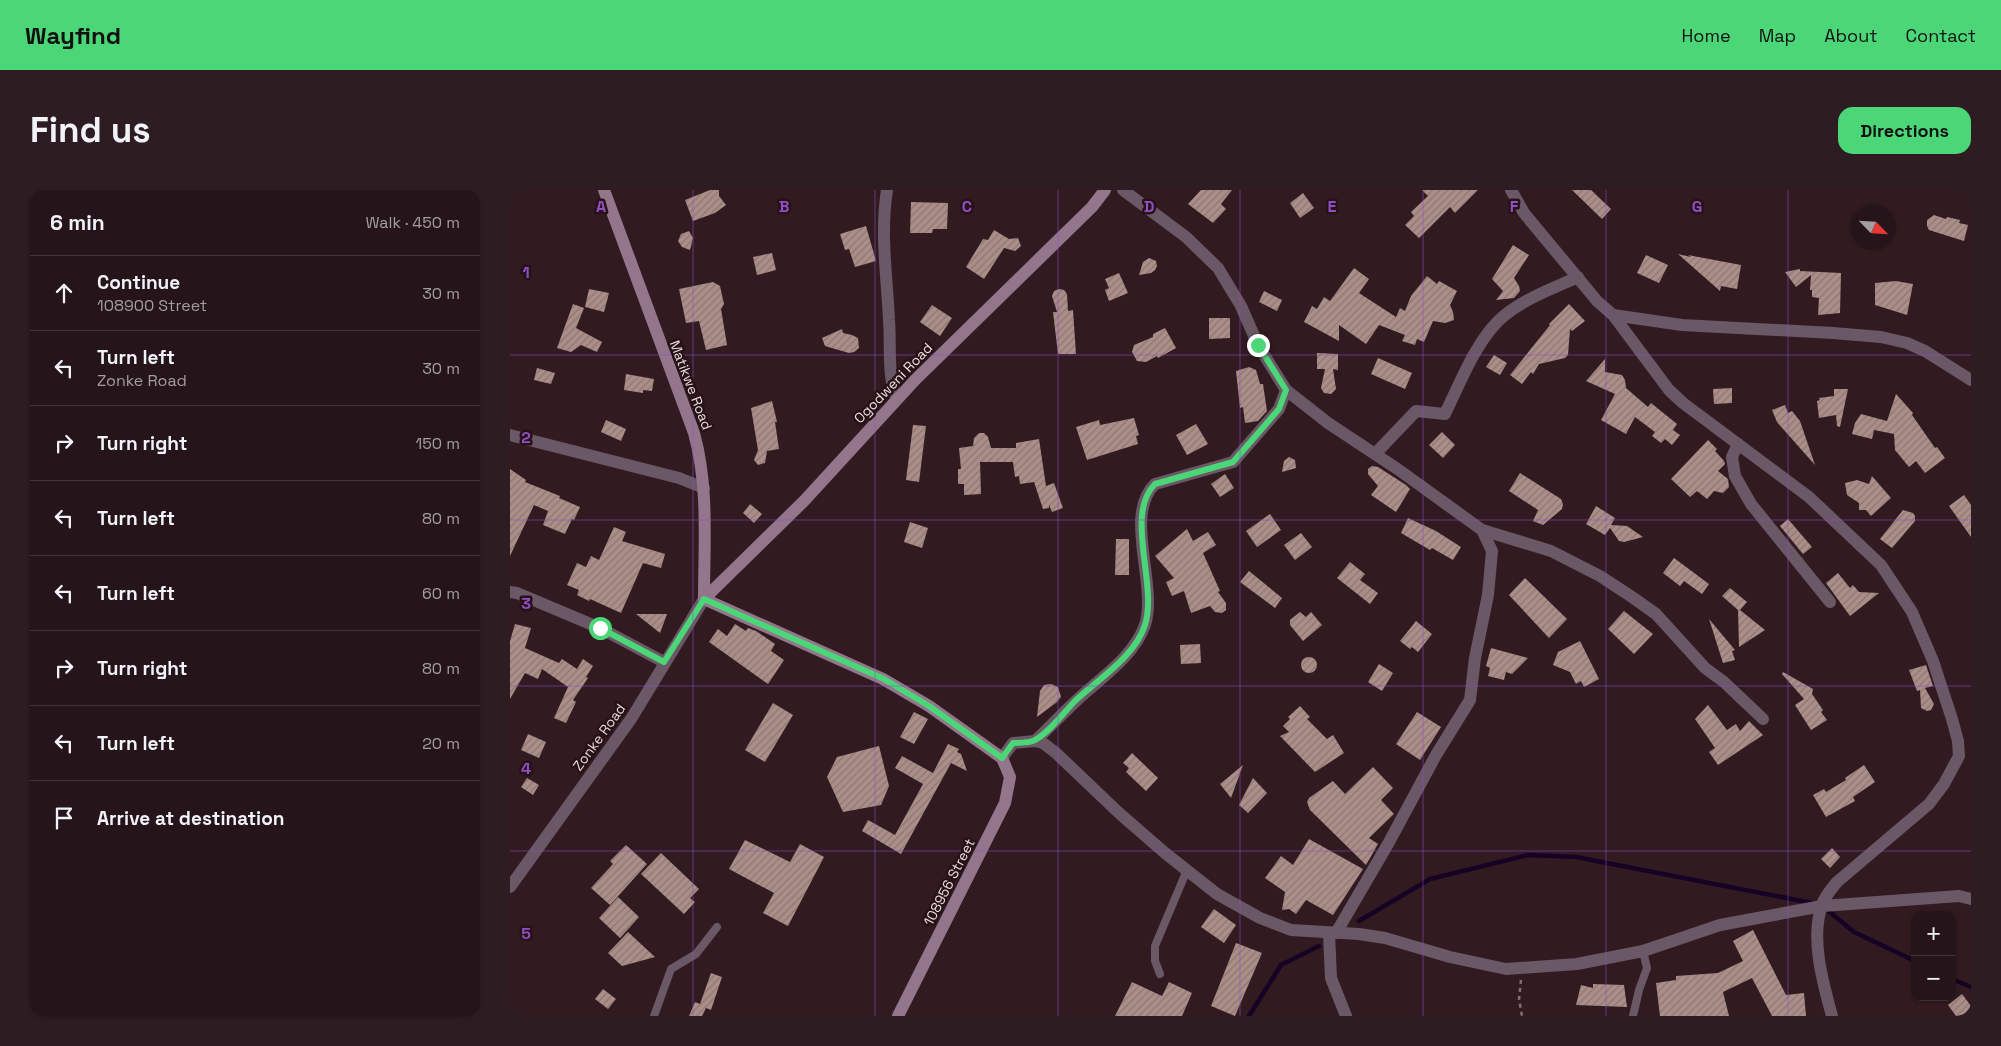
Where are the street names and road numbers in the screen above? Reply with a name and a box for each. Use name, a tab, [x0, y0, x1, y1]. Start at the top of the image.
street label: Matikwe Road	[666, 338, 716, 432]
street label: Ogodweni Road	[850, 339, 936, 427]
street label: Zonke Road	[569, 700, 629, 774]
street label: 108956 Street	[919, 835, 979, 929]

